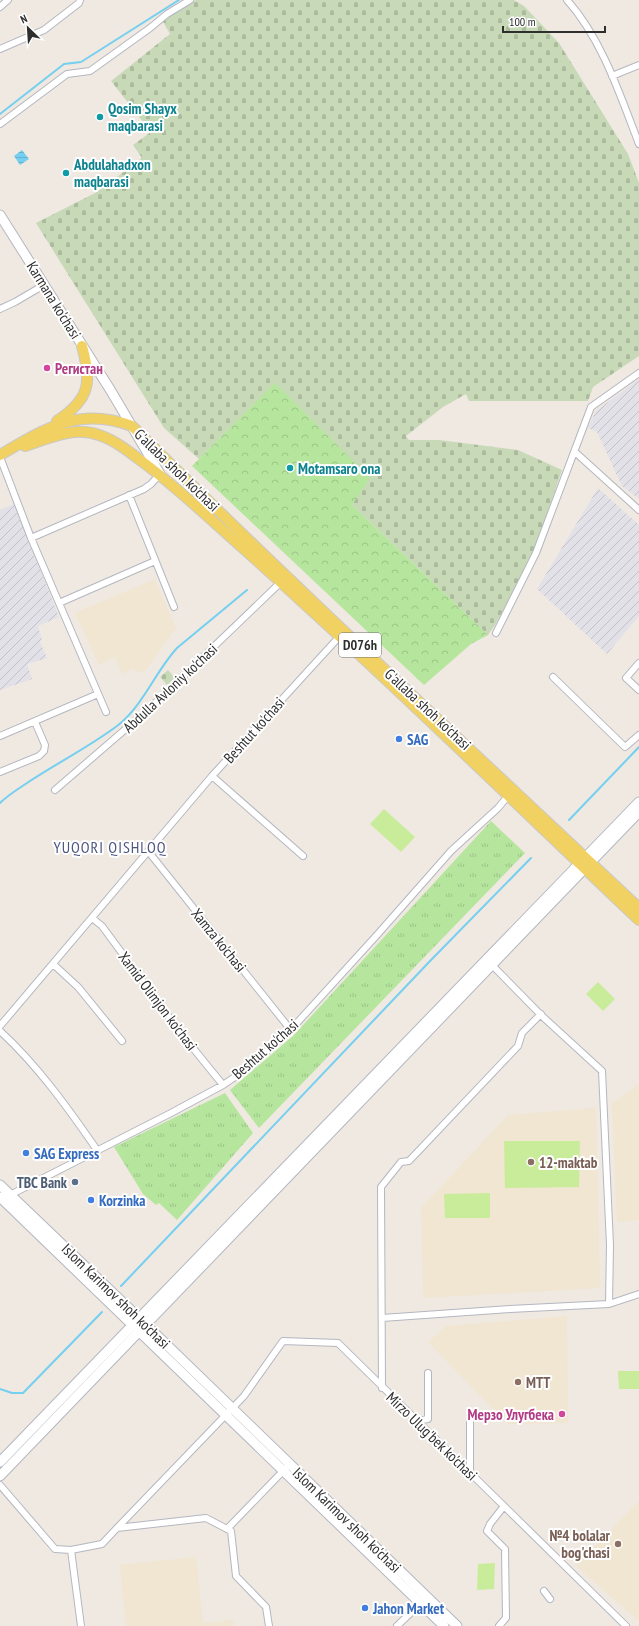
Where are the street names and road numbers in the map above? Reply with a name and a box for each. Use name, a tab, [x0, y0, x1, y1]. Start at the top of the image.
street label: Karmana ko'chasi	[23, 258, 85, 342]
street label: G'allaba shoh ko'chasi	[130, 425, 224, 515]
road number: D076h	[339, 633, 381, 657]
street label: Abdulla Avloniy ko'chasi	[119, 639, 221, 737]
street label: G'allaba shoh ko'chasi	[381, 664, 475, 754]
street label: Beshtut ko'chasi	[219, 693, 289, 767]
street label: Xamza ko'chasi	[187, 904, 251, 976]
street label: Xamid Olimjon ko'chasi	[115, 948, 201, 1054]
street label: Beshtut ko'chasi	[228, 1015, 302, 1083]
street label: Islom Karimov shoh ko'chasi	[58, 1239, 174, 1353]
street label: Mirzo Ulug'bek ko'chasi	[382, 1388, 482, 1484]
street label: Islom Karimov shoh ko'chasi	[289, 1463, 405, 1577]

